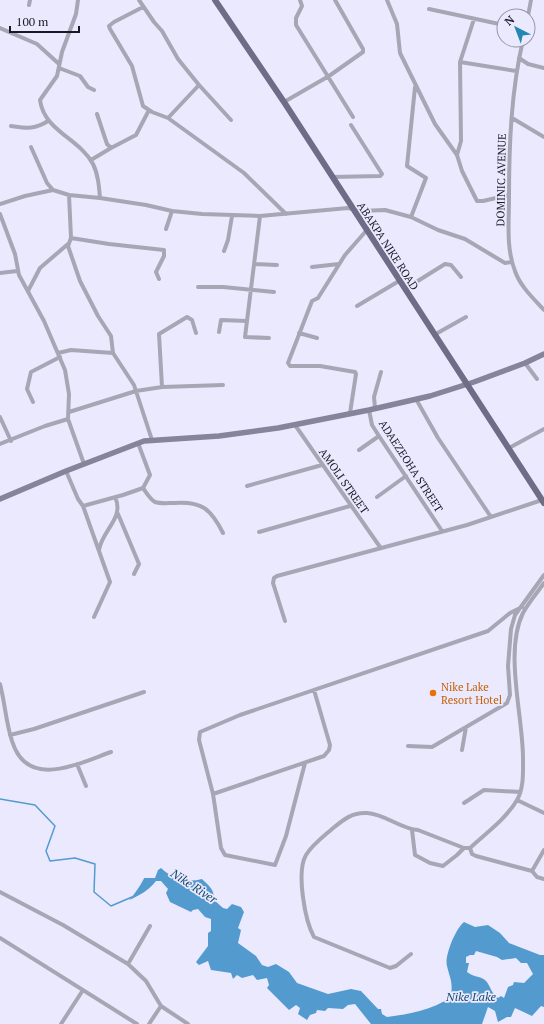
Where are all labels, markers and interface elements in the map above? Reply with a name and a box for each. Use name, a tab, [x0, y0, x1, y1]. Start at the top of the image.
scale bar	[10, 8, 79, 34]
north arrow	[496, 8, 536, 48]
text: N	[502, 12, 518, 29]
text: 100 m	[16, 14, 49, 29]
street label: DOMINIC AVENUE	[493, 133, 509, 227]
street label: ABAKPA NIKE ROAD	[354, 199, 422, 293]
street label: ADAEZEOHA STREET	[376, 417, 446, 515]
street label: AMOLI STREET	[316, 445, 372, 517]
place label: Nike Lake Resort Hotel	[441, 680, 502, 707]
marker: Nike Lake Resort Hotel	[428, 688, 438, 698]
water label: Nike River	[167, 865, 221, 907]
water label: Nike Lake	[445, 989, 497, 1004]

